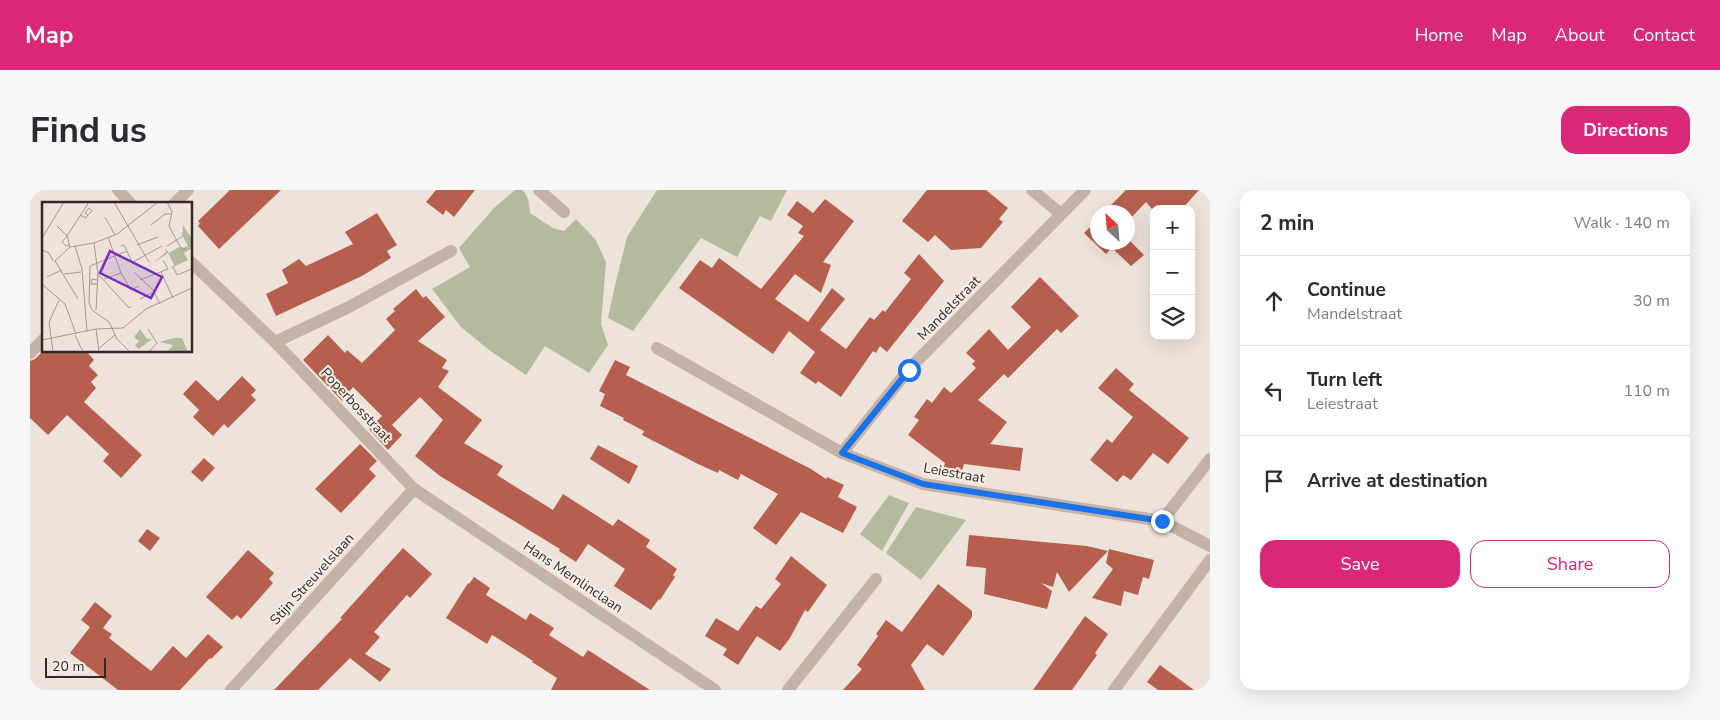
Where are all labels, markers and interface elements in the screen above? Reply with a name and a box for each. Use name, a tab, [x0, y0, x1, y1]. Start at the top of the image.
text: Map	[25, 19, 73, 51]
text: Home	[1415, 23, 1463, 47]
text: Map	[1491, 23, 1527, 47]
text: About	[1555, 23, 1605, 47]
text: Contact	[1633, 23, 1695, 47]
button: Directions	[1561, 106, 1690, 154]
text: Find us	[30, 107, 147, 154]
inset map	[42, 202, 192, 352]
north arrow	[1090, 205, 1135, 250]
map controls	[1150, 205, 1195, 340]
button: +	[1150, 205, 1195, 250]
text: 2 min	[1260, 209, 1314, 237]
text: Walk · 140 m	[1574, 212, 1670, 234]
button: −	[1150, 250, 1195, 295]
street label: Mandelstraat	[913, 271, 985, 345]
text: Continue	[1307, 277, 1386, 303]
icon: ahead	[1260, 287, 1288, 315]
text: 30 m	[1633, 290, 1670, 312]
button: layers	[1150, 295, 1195, 340]
text: Mandelstraat	[1307, 303, 1402, 325]
route start	[898, 359, 921, 382]
street label: Poperbosstraat	[316, 363, 396, 447]
text: Turn left	[1307, 367, 1382, 393]
icon: left	[1260, 377, 1288, 405]
text: 110 m	[1623, 380, 1670, 402]
text: Leiestraat	[1307, 393, 1378, 415]
street label: Leiestraat	[922, 458, 986, 488]
icon: arrive	[1260, 467, 1288, 495]
text: Arrive at destination	[1307, 468, 1488, 494]
route end	[1151, 510, 1174, 533]
street label: Stijn Streuvelslaan	[266, 529, 358, 629]
street label: Hans Memlinclaan	[519, 537, 627, 617]
button: Save	[1260, 540, 1460, 588]
button: Share	[1470, 540, 1670, 588]
scale bar	[45, 655, 106, 678]
text: 20 m	[52, 657, 84, 676]

